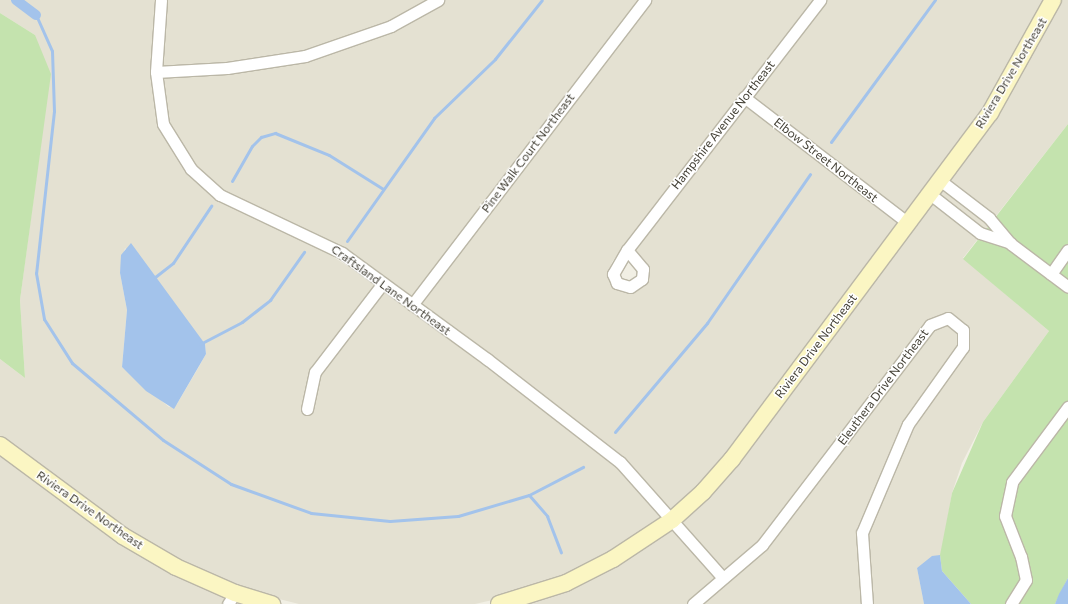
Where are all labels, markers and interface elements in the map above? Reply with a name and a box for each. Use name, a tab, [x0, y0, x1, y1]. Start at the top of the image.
street label: Riviera Drive Northeast	[972, 15, 1050, 131]
street label: Hampshire Avenue Northeast	[668, 58, 778, 192]
street label: Pine Walk Court Northeast	[478, 90, 578, 216]
street label: Elbow Street Northeast	[771, 115, 881, 205]
street label: Craftsland Lane Northeast	[328, 242, 454, 338]
street label: Riviera Drive Northeast	[772, 291, 860, 401]
street label: Eleuthera Drive Northeast	[835, 326, 931, 448]
street label: Riviera Drive Northeast	[34, 468, 146, 552]

